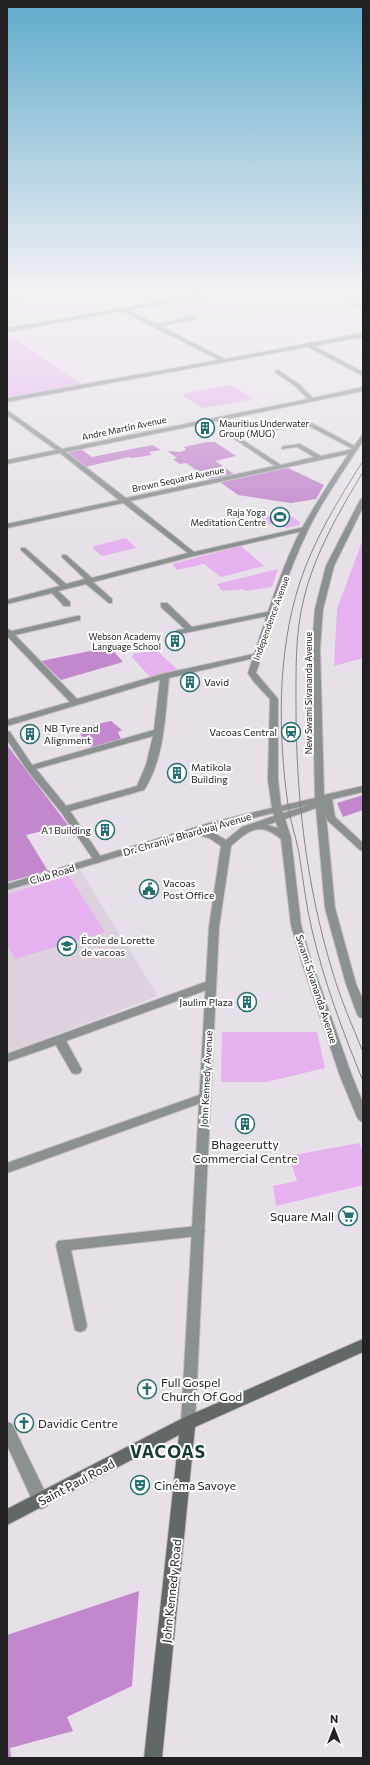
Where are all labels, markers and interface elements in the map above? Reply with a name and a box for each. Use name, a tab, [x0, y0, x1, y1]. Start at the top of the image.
street label: Andre Martin Avenue	[81, 414, 168, 442]
building icon: Mauritius Underwater Group (MUG)	[194, 417, 216, 439]
place label: Mauritius Underwater Group (MUG)	[219, 418, 309, 439]
street label: Brown Sequard Avenue	[131, 464, 225, 494]
sports icon: Raja Yoga Meditation Centre	[269, 506, 291, 528]
place label: Raja Yoga Meditation Centre	[191, 507, 266, 528]
street label: Independence Avenue	[251, 574, 291, 662]
building icon: Webson Academy Language School	[164, 630, 186, 652]
place label: Webson Academy Language School	[89, 631, 161, 652]
street label: New Swami Sivananda Avenue	[303, 631, 314, 754]
building icon: Vavid	[179, 671, 201, 693]
place label: Vavid	[204, 676, 229, 688]
station icon: Vacoas Central	[280, 721, 302, 743]
place label: NB Tyre and Alignment	[44, 722, 99, 746]
building icon: NB Tyre and Alignment	[19, 723, 41, 745]
place label: Vacoas Central	[209, 726, 277, 738]
place label: Matikola Building	[191, 761, 231, 785]
building icon: Matikola Building	[166, 762, 188, 784]
street label: Dr. Chranjiv Bhardwaj Avenue	[122, 810, 252, 858]
building icon: A1 Building	[94, 819, 116, 841]
place label: A1 Building	[41, 824, 92, 836]
street label: Club Road	[28, 861, 76, 886]
place label: Vacoas Post Office	[163, 877, 214, 901]
public building icon: Vacoas Post Office	[138, 878, 160, 900]
street label: Swami Sivananda Avenue	[294, 933, 340, 1045]
place label: École de Lorette de vacoas	[81, 934, 155, 958]
school or university icon: École de Lorette de vacoas	[56, 935, 78, 957]
building icon: Jaulim Plaza	[236, 991, 258, 1013]
place label: Jaulim Plaza	[179, 996, 233, 1008]
street label: John Kennedy Avenue	[197, 1030, 215, 1128]
building icon: Bhageerutty Commercial Centre	[234, 1113, 256, 1135]
place label: Bhageerutty Commercial Centre	[192, 1137, 298, 1165]
supermarket icon: Square Mall	[337, 1205, 359, 1227]
place label: Square Mall	[270, 1209, 334, 1223]
place label: Full Gospel Church Of God	[161, 1375, 242, 1403]
church icon: Full Gospel Church Of God	[136, 1378, 158, 1400]
church icon: Davidic Centre	[13, 1412, 35, 1434]
place label: Davidic Centre	[38, 1416, 118, 1430]
district label: VACOAS	[130, 1441, 206, 1462]
street label: Saint Paul Road	[35, 1456, 117, 1508]
theatre icon: Cinéma Savoye	[129, 1474, 151, 1496]
place label: Cinéma Savoye	[154, 1478, 236, 1492]
street label: John Kennedy Road	[159, 1538, 184, 1644]
north arrow	[314, 1709, 354, 1749]
text: N	[330, 1712, 338, 1725]

